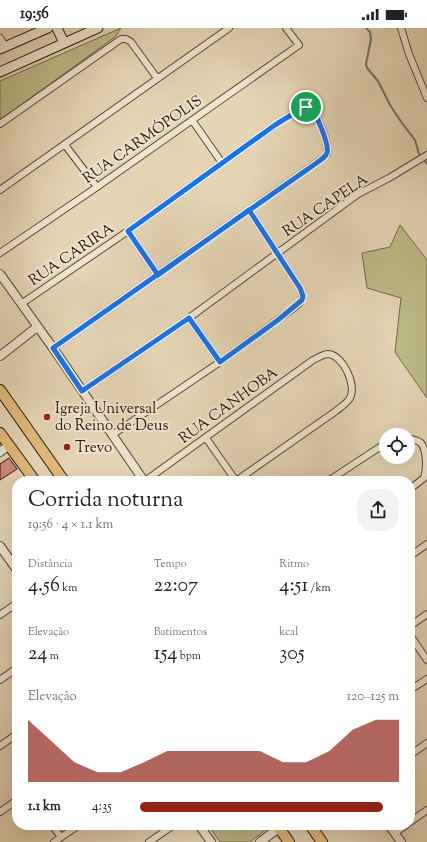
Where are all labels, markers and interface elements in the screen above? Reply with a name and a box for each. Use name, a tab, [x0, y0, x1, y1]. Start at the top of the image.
text: 19:56	[20, 4, 49, 25]
street label: RUA CARMÓPOLIS	[78, 89, 207, 189]
pin	[289, 90, 323, 124]
icon: arrive	[295, 96, 317, 118]
street label: RUA CAPELA	[279, 170, 373, 243]
street label: RUA CARIRA	[25, 219, 119, 292]
street label: RUA CANHOBA	[175, 363, 283, 449]
place label: Igreja Universal do Reino de Deus	[55, 399, 168, 437]
marker: Igreja Universal do Reino de Deus	[42, 412, 52, 422]
map controls	[379, 428, 415, 464]
button: locate	[379, 428, 415, 464]
place label: Trevo	[75, 438, 112, 459]
marker: Trevo	[62, 442, 72, 452]
text: Corrida noturna	[28, 485, 183, 517]
button: share	[357, 489, 399, 531]
text: 19:56 · 4 × 1.1 km	[28, 516, 113, 534]
text: Distância	[28, 556, 73, 572]
text: Tempo	[154, 556, 187, 572]
text: Ritmo	[279, 556, 309, 572]
text: 4.56	[28, 572, 60, 601]
text: 22:07	[154, 572, 198, 601]
text: 4:51	[279, 572, 308, 601]
text: km	[60, 580, 77, 596]
text: /km	[308, 580, 330, 596]
text: Elevação	[28, 624, 69, 640]
text: Batimentos	[154, 624, 207, 640]
text: kcal	[279, 624, 298, 640]
text: 24	[28, 640, 47, 669]
text: 154	[154, 640, 177, 669]
text: 305	[279, 640, 305, 669]
text: m	[47, 648, 59, 664]
text: bpm	[177, 648, 201, 664]
text: Elevação	[28, 688, 77, 706]
text: 120–125 m	[347, 688, 399, 706]
text: 1.1 km	[28, 798, 61, 816]
text: 4:35	[92, 798, 112, 816]

